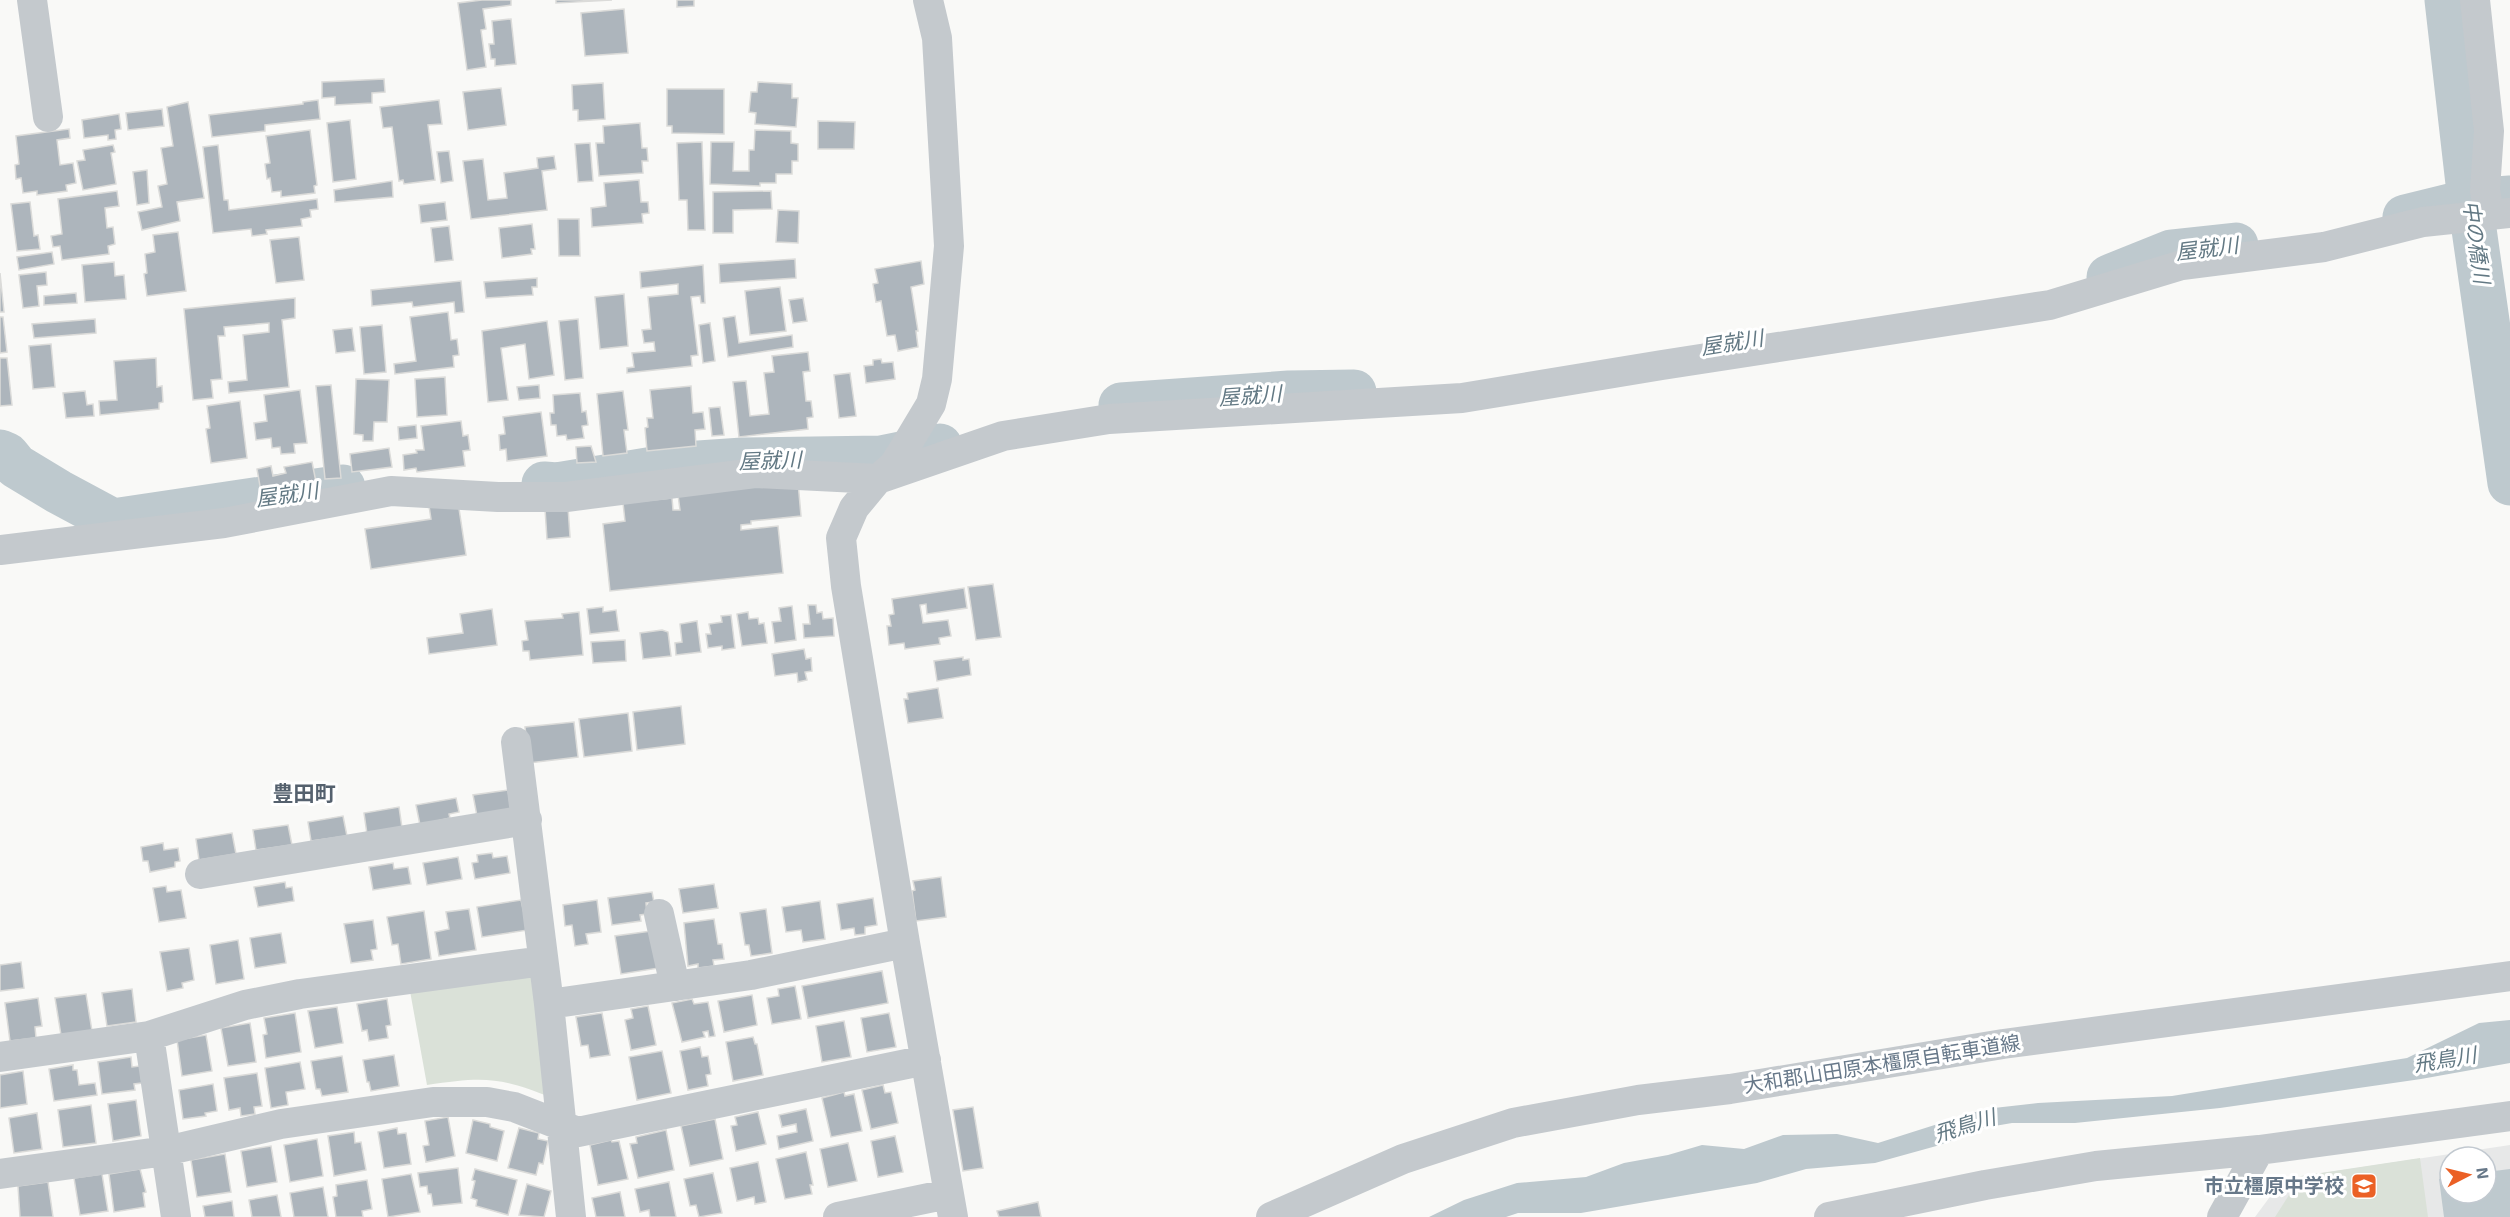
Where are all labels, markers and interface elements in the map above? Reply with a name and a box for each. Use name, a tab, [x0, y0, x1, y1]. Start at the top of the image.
water label: 中の橋川	[2459, 198, 2496, 287]
water label: 屋就川	[2174, 231, 2242, 264]
water label: 屋就川	[1699, 324, 1767, 359]
water label: 屋就川	[1218, 380, 1284, 409]
water label: 屋就川	[738, 446, 804, 473]
water label: 屋就川	[254, 476, 322, 510]
district label: 豊田町	[273, 780, 336, 805]
street label: 大和郡山田原本橿原自転車道線	[1742, 1029, 2022, 1097]
water label: 飛鳥川	[2412, 1041, 2480, 1076]
water label: 飛鳥川	[1931, 1103, 2000, 1146]
north arrow	[2438, 1145, 2498, 1205]
text: N	[2473, 1166, 2494, 1180]
school or university icon: 市立橿原中学校	[2349, 1171, 2379, 1201]
place label: 市立橿原中学校	[2204, 1173, 2344, 1197]

